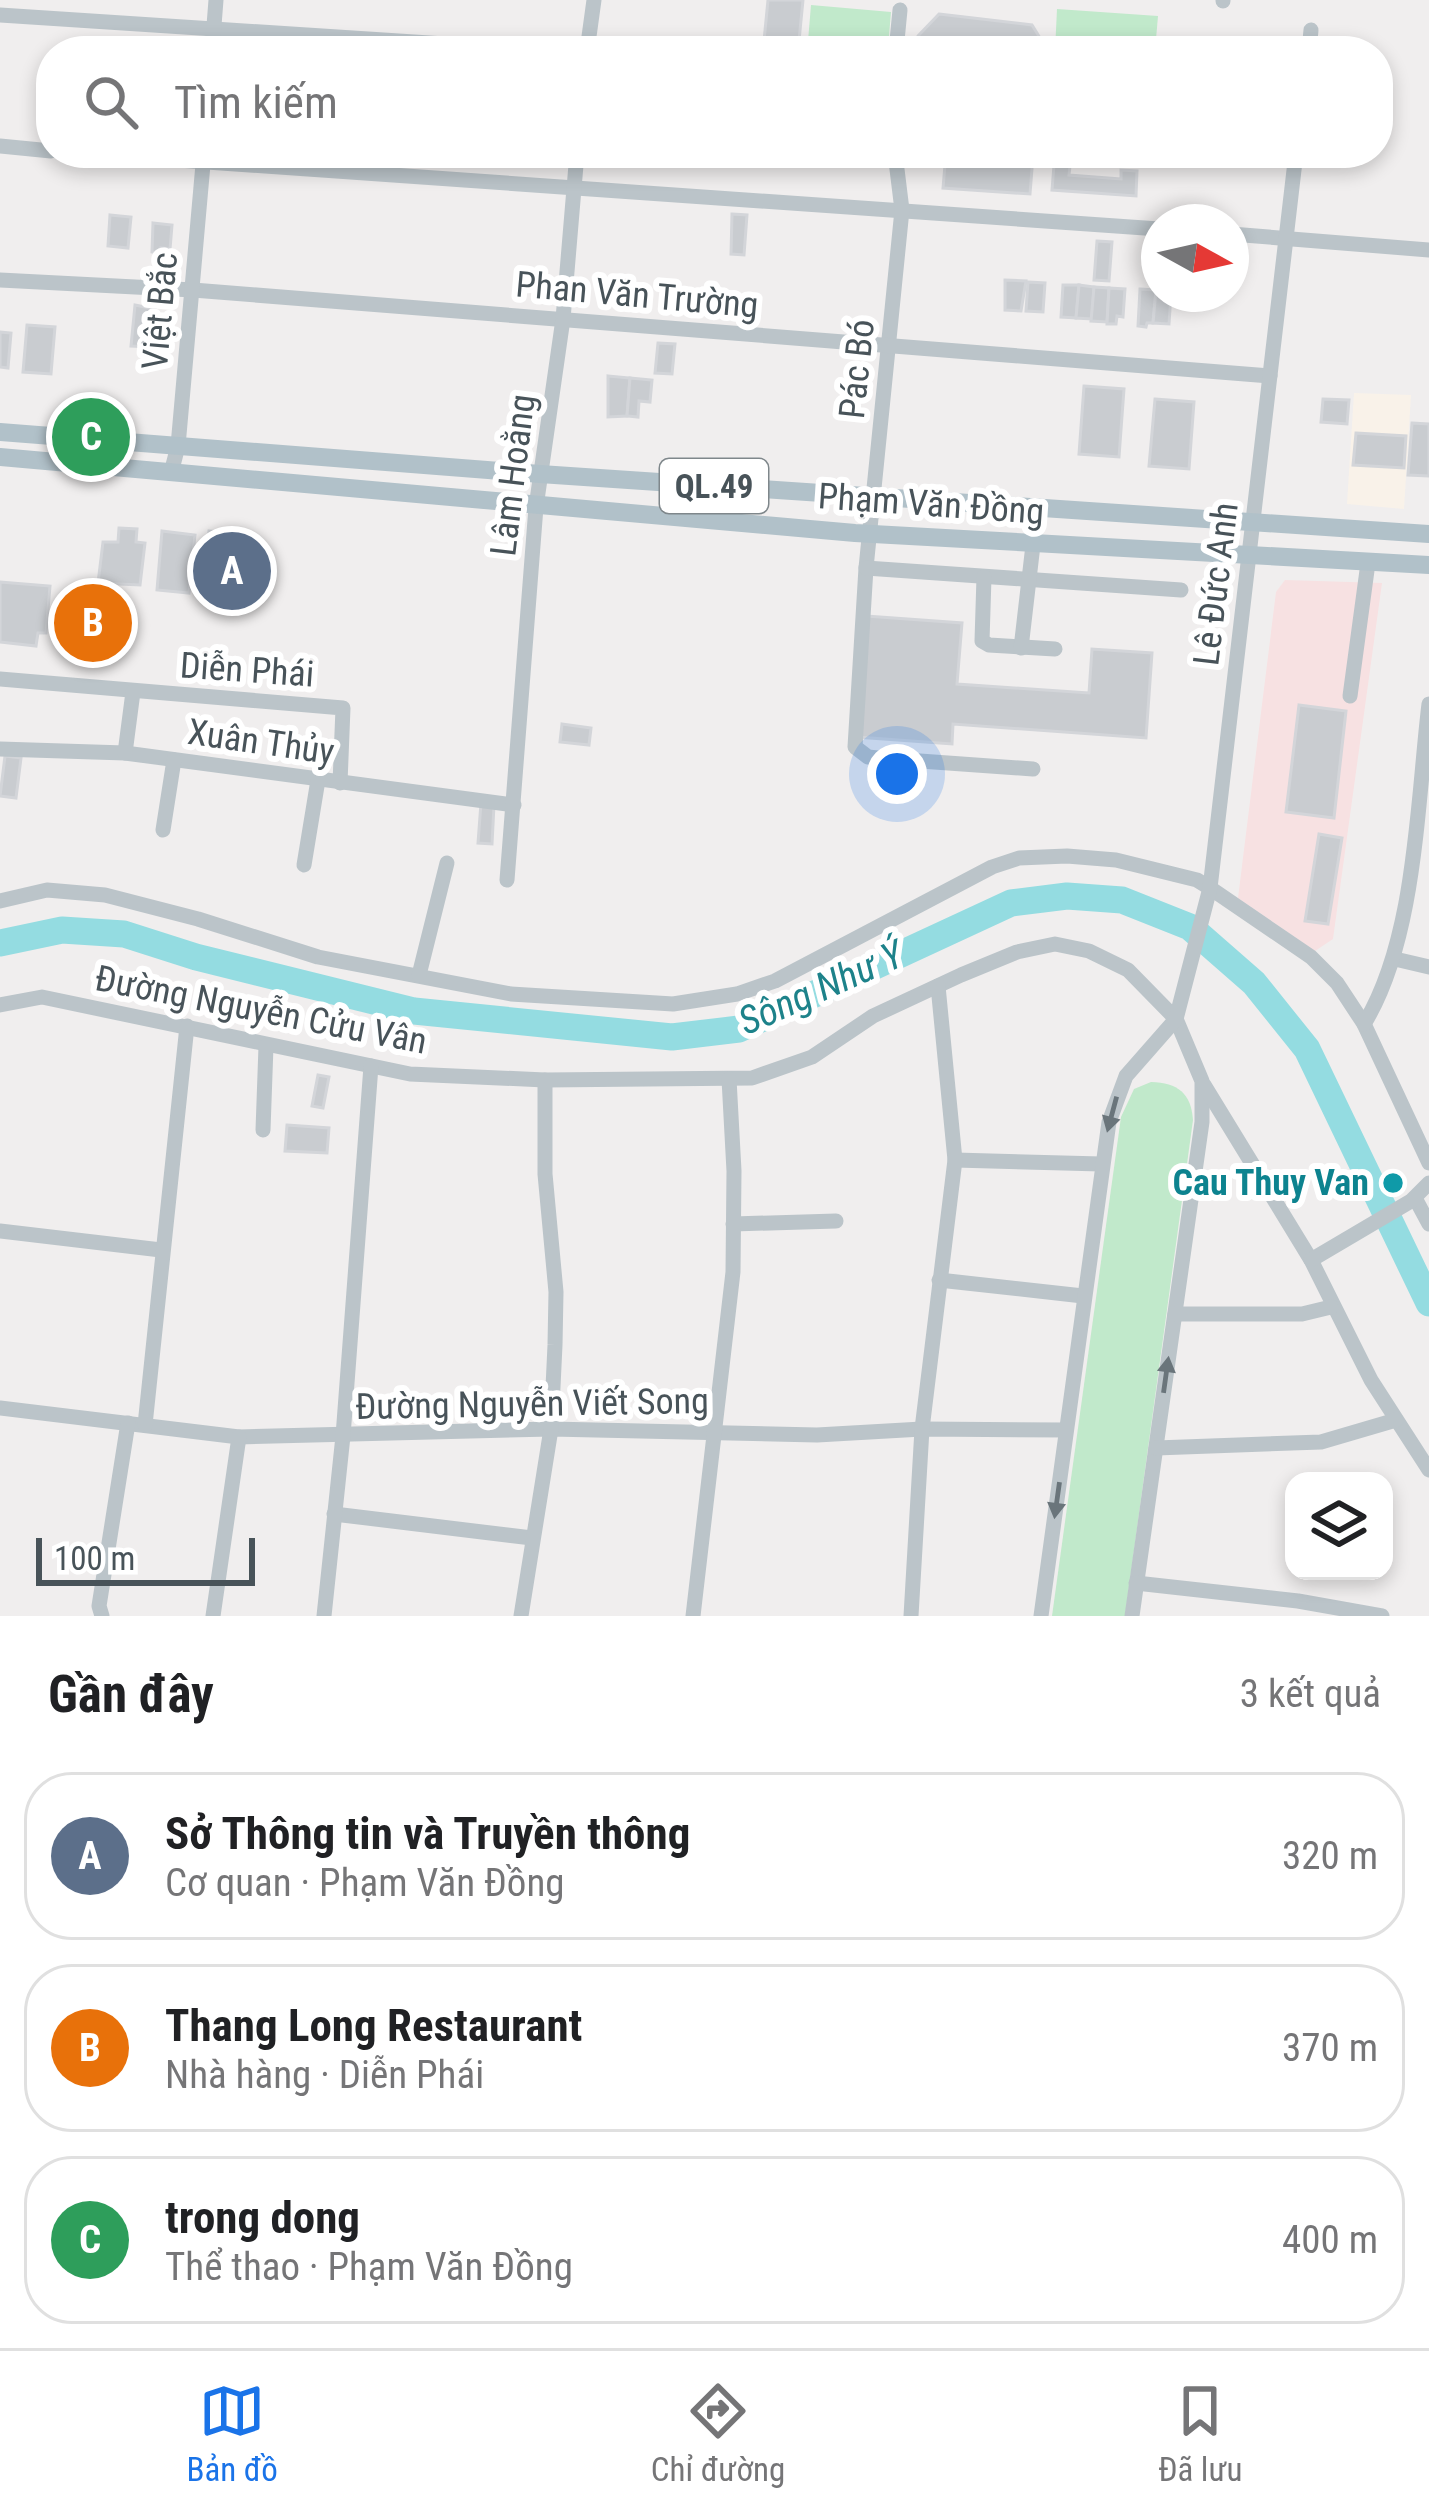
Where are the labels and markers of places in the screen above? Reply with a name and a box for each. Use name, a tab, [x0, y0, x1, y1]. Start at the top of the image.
pin: C	[52, 392, 130, 482]
pin: A	[193, 526, 271, 616]
pin: B	[54, 578, 132, 668]
place label: Cau Thuy Van	[1173, 1162, 1369, 1204]
marker: Cau Thuy Van	[1380, 1170, 1406, 1196]

